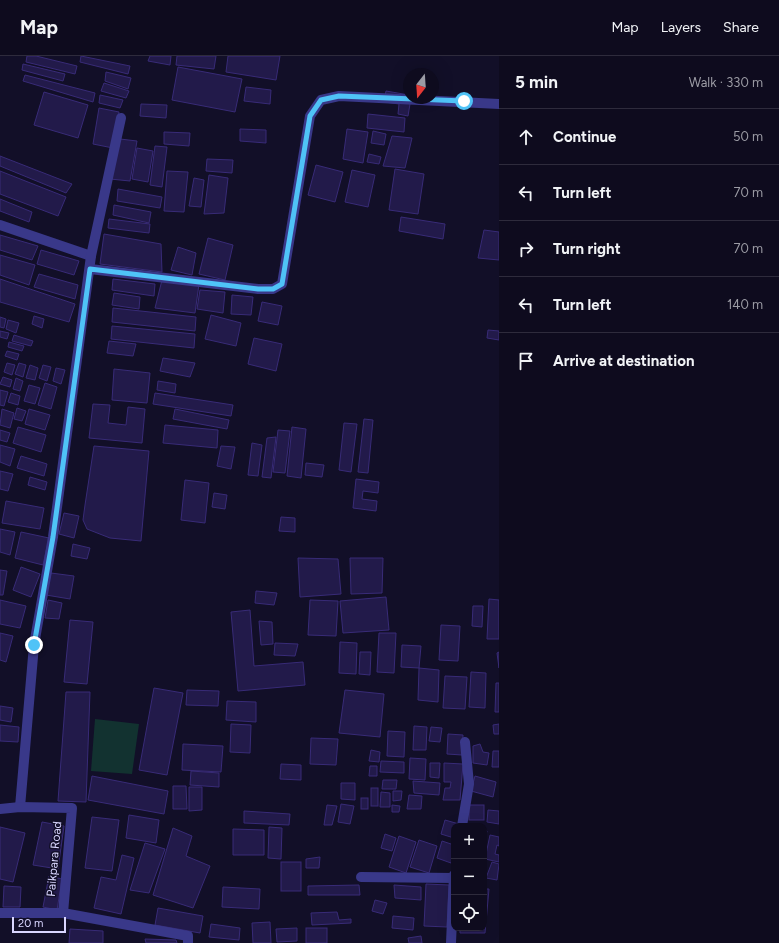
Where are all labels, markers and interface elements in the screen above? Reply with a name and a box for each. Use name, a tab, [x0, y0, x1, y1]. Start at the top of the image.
text: Map	[20, 16, 58, 39]
text: Map	[611, 19, 639, 36]
text: Layers	[661, 19, 701, 36]
text: Share	[723, 19, 759, 36]
north arrow	[403, 68, 439, 104]
text: 5 min	[515, 72, 558, 92]
text: Walk · 330 m	[689, 75, 763, 90]
route start	[455, 92, 473, 110]
icon: ahead	[515, 126, 537, 148]
text: Continue	[553, 128, 616, 146]
text: 50 m	[733, 129, 763, 144]
icon: left	[515, 182, 537, 204]
text: Turn left	[553, 184, 611, 202]
text: 70 m	[733, 185, 763, 200]
icon: right	[515, 238, 537, 260]
text: Turn right	[553, 240, 621, 258]
text: 70 m	[733, 241, 763, 256]
icon: left	[515, 294, 537, 316]
text: Turn left	[553, 296, 611, 314]
text: 140 m	[727, 297, 763, 312]
icon: arrive	[515, 350, 537, 372]
text: Arrive at destination	[553, 352, 694, 370]
route end	[25, 636, 43, 654]
street label: Paikpara Road	[44, 821, 64, 897]
map controls	[451, 823, 487, 931]
button: +	[451, 823, 487, 859]
button: −	[451, 859, 487, 895]
button: locate	[451, 895, 487, 931]
scale bar	[12, 915, 66, 934]
text: 20 m	[18, 917, 43, 930]

